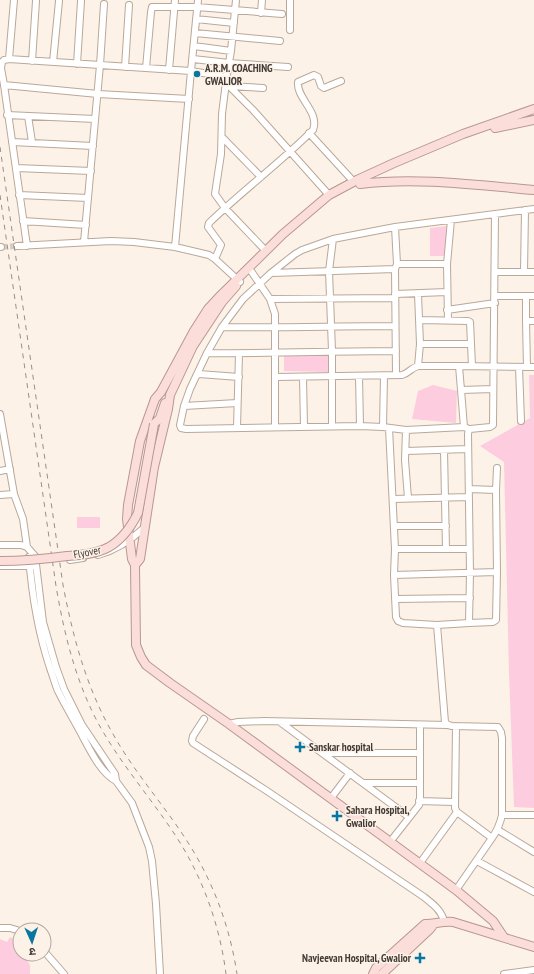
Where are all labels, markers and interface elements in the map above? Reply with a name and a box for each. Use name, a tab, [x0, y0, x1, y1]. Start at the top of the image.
place label: A.R.M. COACHING GWALIOR	[204, 61, 273, 88]
marker: A.R.M. COACHING GWALIOR	[192, 69, 202, 79]
street label: Flyover	[72, 542, 102, 562]
place label: Sanskar hospital	[309, 740, 374, 754]
marker: Sanskar hospital	[294, 741, 306, 753]
place label: Sahara Hospital, Gwalior	[346, 803, 410, 830]
marker: Sahara Hospital, Gwalior	[331, 810, 343, 822]
north arrow	[12, 922, 52, 962]
text: उ	[28, 945, 36, 959]
place label: Navjeevan Hospital, Gwalior	[302, 951, 412, 965]
marker: Navjeevan Hospital, Gwalior	[414, 952, 426, 964]

